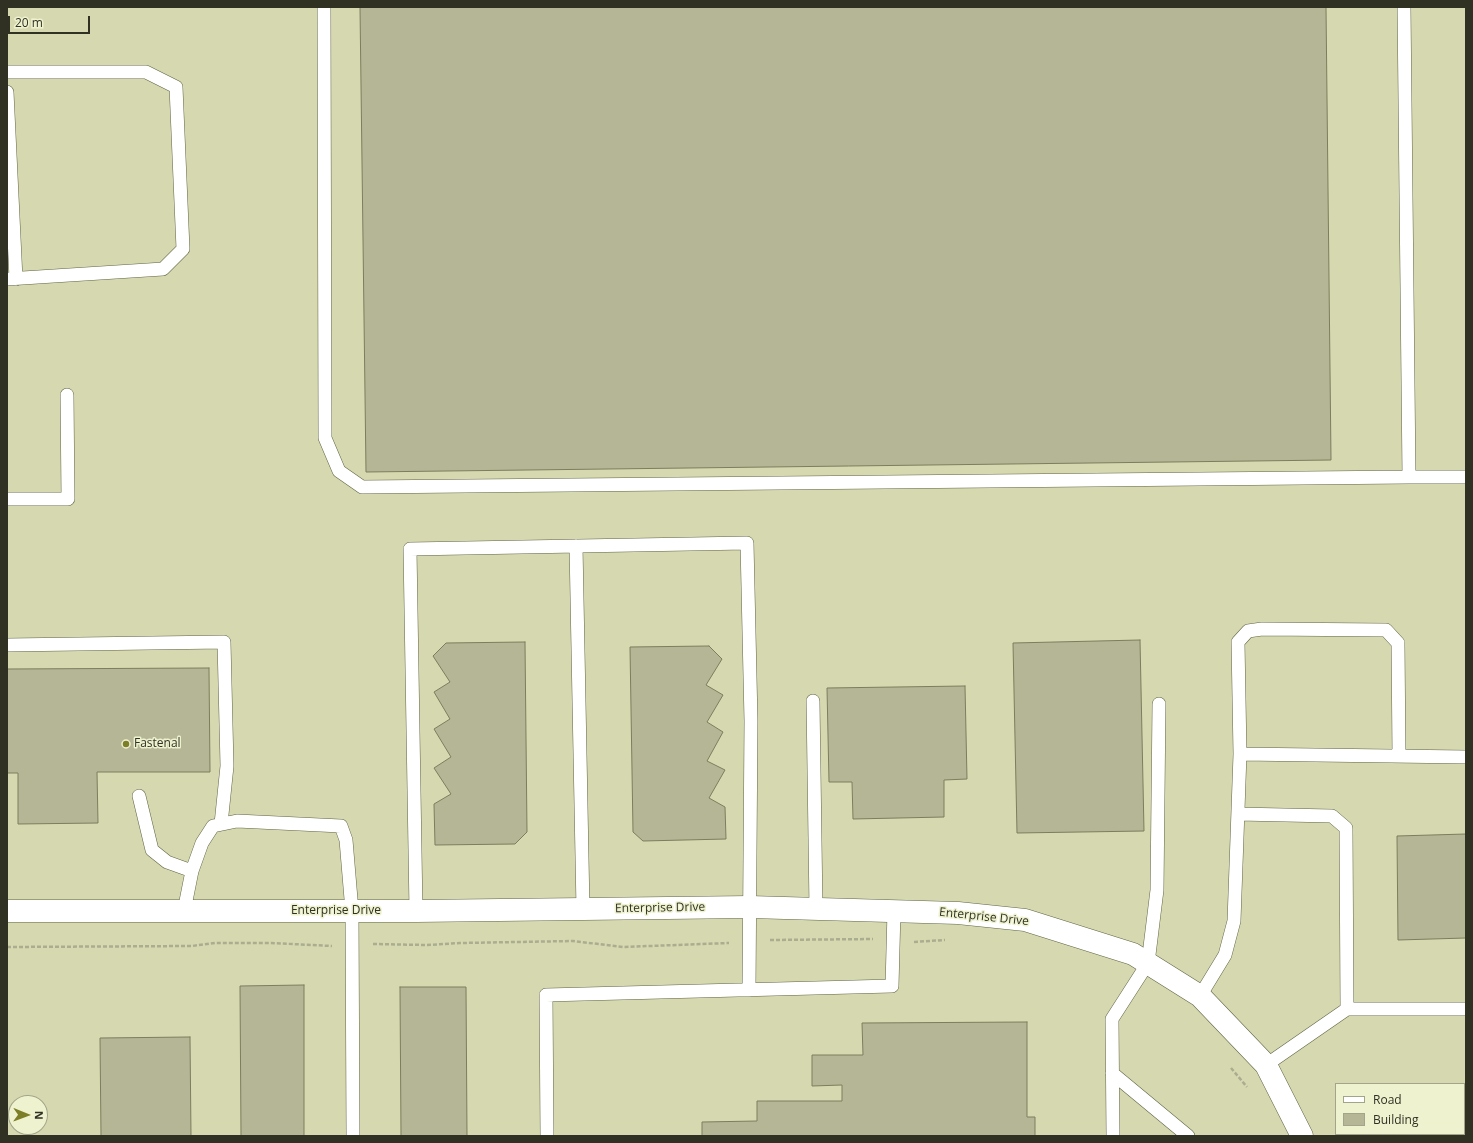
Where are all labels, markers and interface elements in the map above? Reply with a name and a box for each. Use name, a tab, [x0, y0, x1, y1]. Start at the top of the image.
scale bar	[10, 8, 92, 34]
text: 20 m	[15, 14, 43, 31]
place label: Fastenal	[134, 737, 181, 751]
marker: Fastenal	[121, 739, 131, 749]
street label: Enterprise Drive	[615, 900, 705, 916]
street label: Enterprise Drive	[291, 904, 381, 918]
street label: Enterprise Drive	[938, 905, 1030, 929]
legend	[1335, 1083, 1465, 1135]
text: Road	[1373, 1091, 1402, 1108]
north arrow	[8, 1095, 48, 1135]
text: N	[32, 1111, 47, 1120]
text: Building	[1373, 1111, 1418, 1128]

